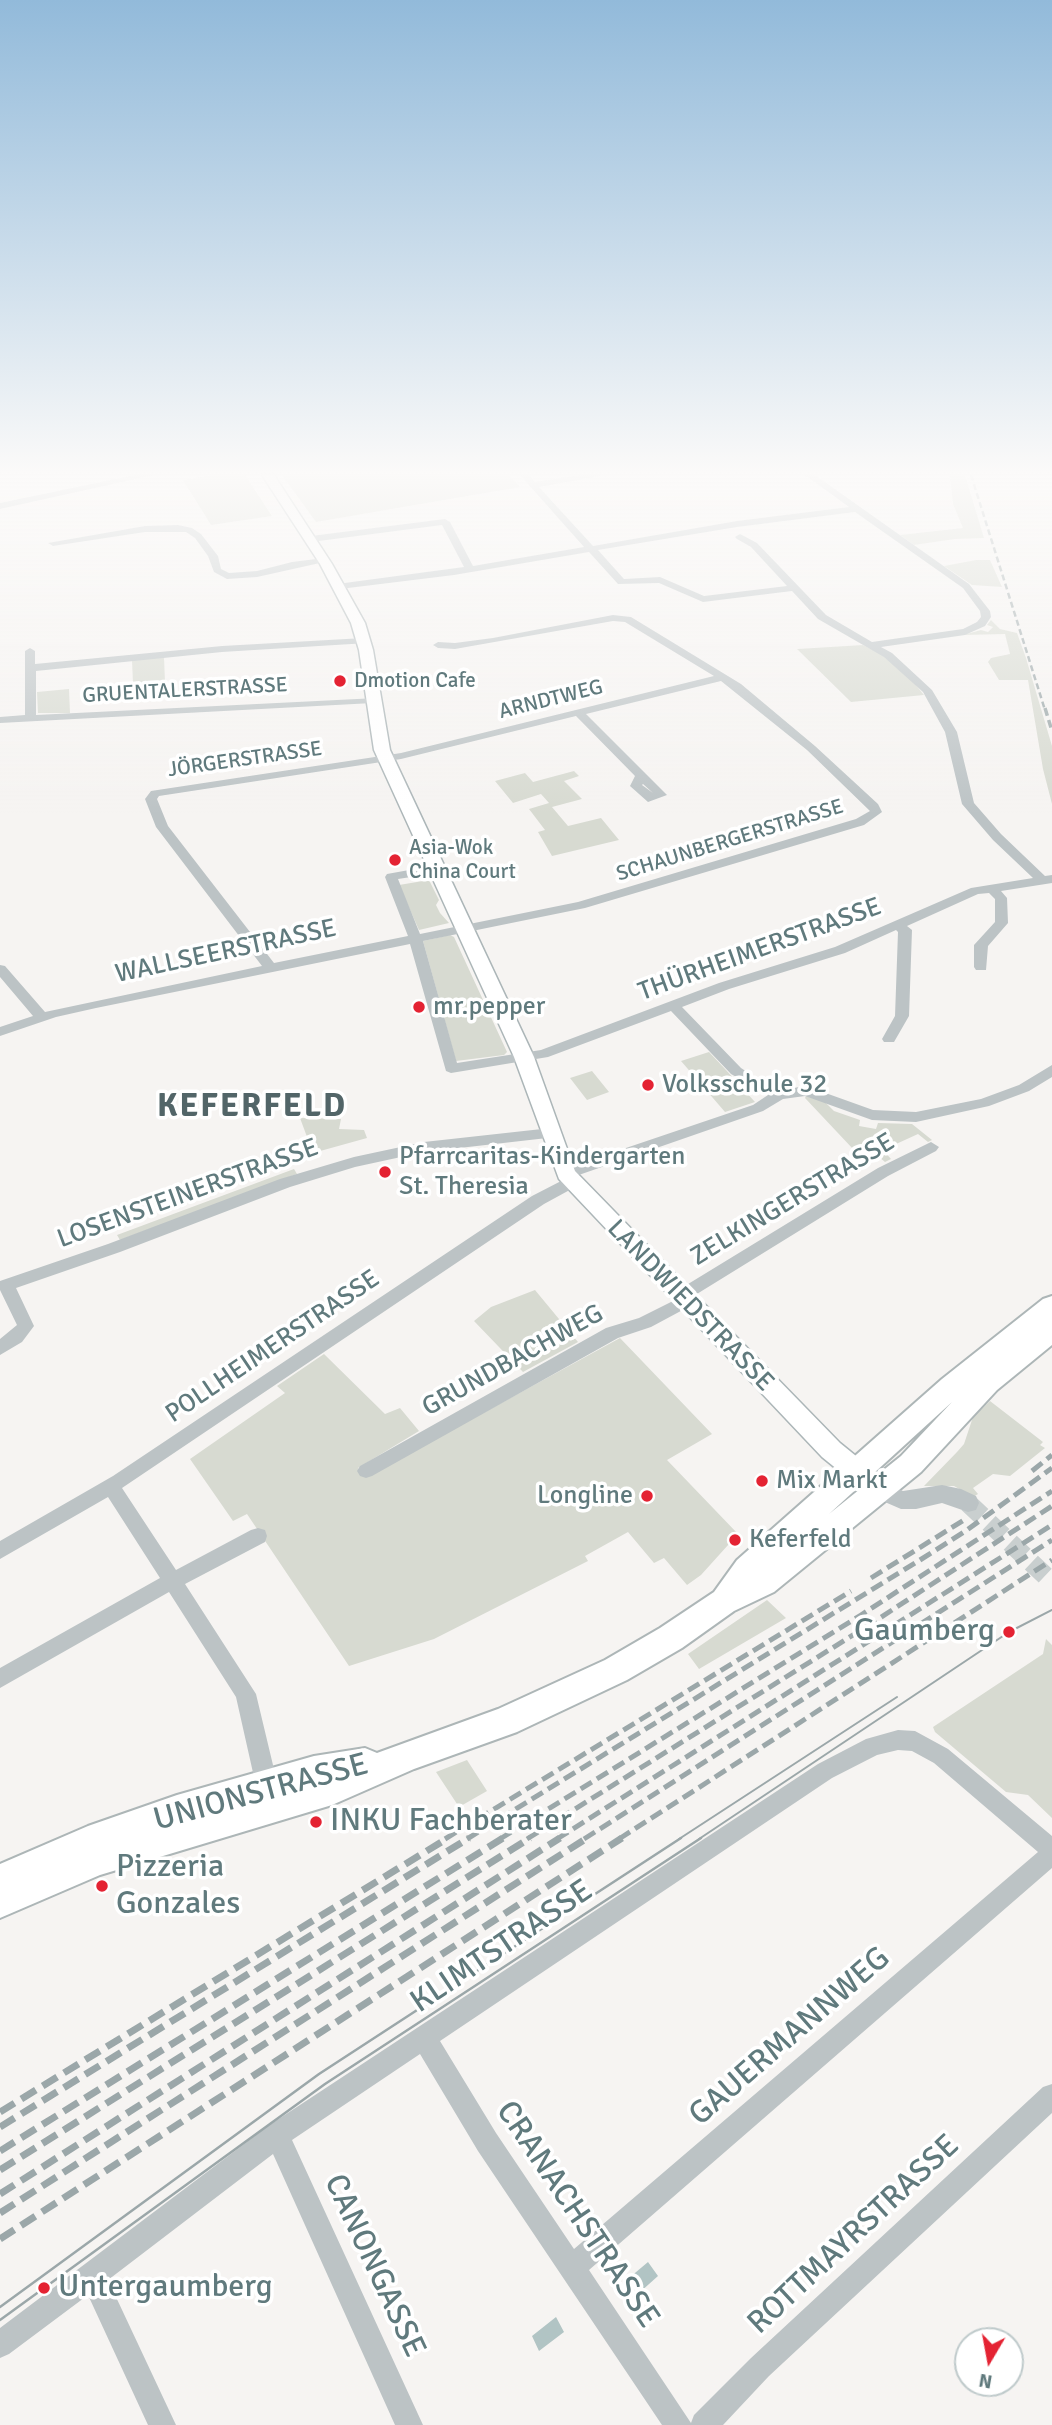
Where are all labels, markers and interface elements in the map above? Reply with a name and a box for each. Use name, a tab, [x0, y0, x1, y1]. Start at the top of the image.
place label: Dmotion Cafe	[354, 668, 476, 694]
street label: GRUENTALERSTRASSE	[82, 673, 288, 709]
marker: Dmotion Cafe	[332, 673, 348, 689]
street label: ARNDTWEG	[496, 675, 606, 725]
street label: JÖRGERSTRASSE	[166, 737, 324, 783]
street label: SCHAUNBERGERSTRASSE	[613, 794, 847, 888]
place label: Asia-Wok China Court	[409, 835, 516, 885]
marker: Asia-Wok China Court	[387, 852, 403, 868]
street label: THÜRHEIMERSTRASSE	[634, 892, 886, 1008]
street label: WALLSEERSTRASSE	[113, 913, 339, 991]
place label: mr.pepper	[433, 991, 545, 1023]
marker: mr.pepper	[411, 999, 427, 1015]
place label: Volksschule 32	[662, 1069, 827, 1101]
marker: Volksschule 32	[640, 1077, 656, 1093]
district label: KEFERFELD	[158, 1087, 346, 1127]
street label: ZELKINGERSTRASSE	[685, 1127, 901, 1273]
street label: LOSENSTEINERSTRASSE	[53, 1132, 323, 1256]
place label: Pfarrcaritas-Kindergarten St. Theresia	[399, 1141, 686, 1202]
marker: Pfarrcaritas-Kindergarten St. Theresia	[377, 1164, 393, 1180]
street label: LANDWIEDSTRASSE	[600, 1214, 780, 1398]
street label: POLLHEIMERSTRASSE	[160, 1264, 386, 1430]
street label: GRUNDBACHWEG	[417, 1298, 609, 1424]
place label: Mix Markt	[776, 1465, 887, 1497]
marker: Mix Markt	[754, 1473, 770, 1489]
place label: Longline	[537, 1480, 633, 1512]
marker: Longline	[639, 1488, 655, 1504]
place label: Keferfeld	[749, 1524, 852, 1556]
marker: Keferfeld	[727, 1532, 743, 1548]
place label: Gaumberg	[854, 1613, 995, 1651]
marker: Gaumberg	[1001, 1624, 1017, 1640]
street label: UNIONSTRASSE	[150, 1746, 372, 1840]
place label: INKU Fachberater	[330, 1803, 572, 1841]
marker: INKU Fachberater	[308, 1814, 324, 1830]
place label: Pizzeria Gonzales	[116, 1849, 240, 1924]
street label: KLIMTSTRASSE	[404, 1872, 600, 2022]
marker: Pizzeria Gonzales	[94, 1878, 110, 1894]
street label: GAUERMANNWEG	[682, 1940, 898, 2134]
street label: CRANACHSTRASSE	[487, 2094, 667, 2336]
street label: ROTTMAYRSTRASSE	[740, 2127, 968, 2343]
street label: CANONGASSE	[315, 2169, 433, 2363]
place label: Untergaumberg	[58, 2269, 273, 2307]
marker: Untergaumberg	[36, 2280, 52, 2296]
north arrow	[954, 2327, 1024, 2397]
text: N	[977, 2368, 994, 2394]

